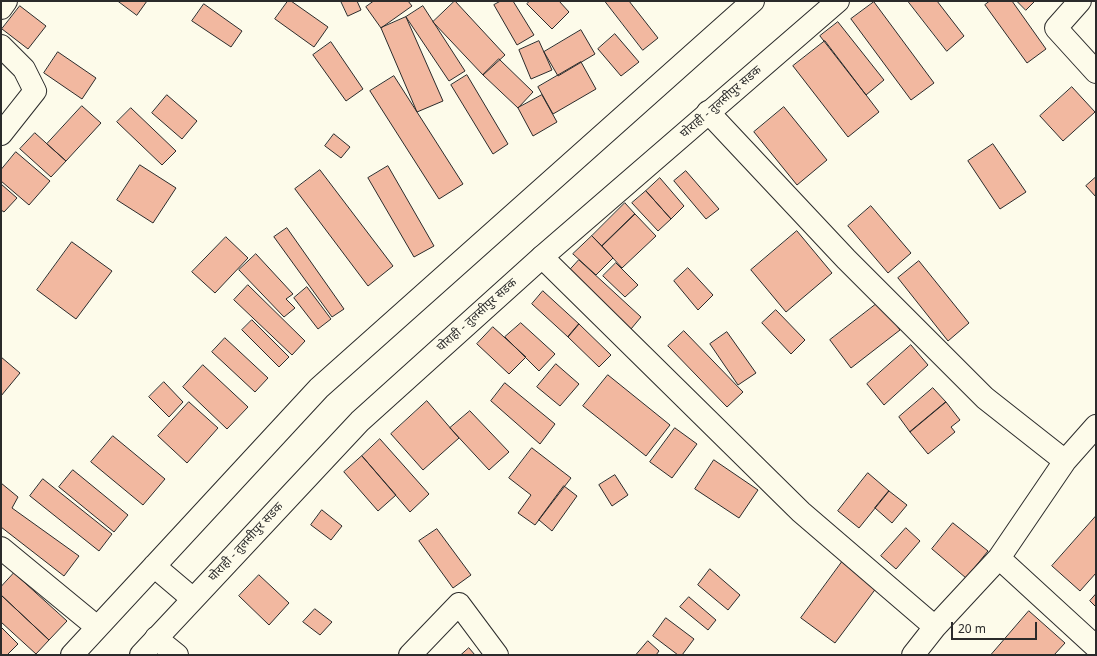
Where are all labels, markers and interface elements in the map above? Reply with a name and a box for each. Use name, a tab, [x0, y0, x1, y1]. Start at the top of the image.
street label: घोराही - तुलसीपुर सडक	[678, 63, 764, 141]
street label: घोराही - तुलसीपुर सडक	[434, 275, 520, 355]
street label: घोराही - तुलसीपुर सडक	[206, 500, 286, 584]
scale bar	[953, 614, 1039, 640]
text: 20 m	[958, 620, 986, 637]

